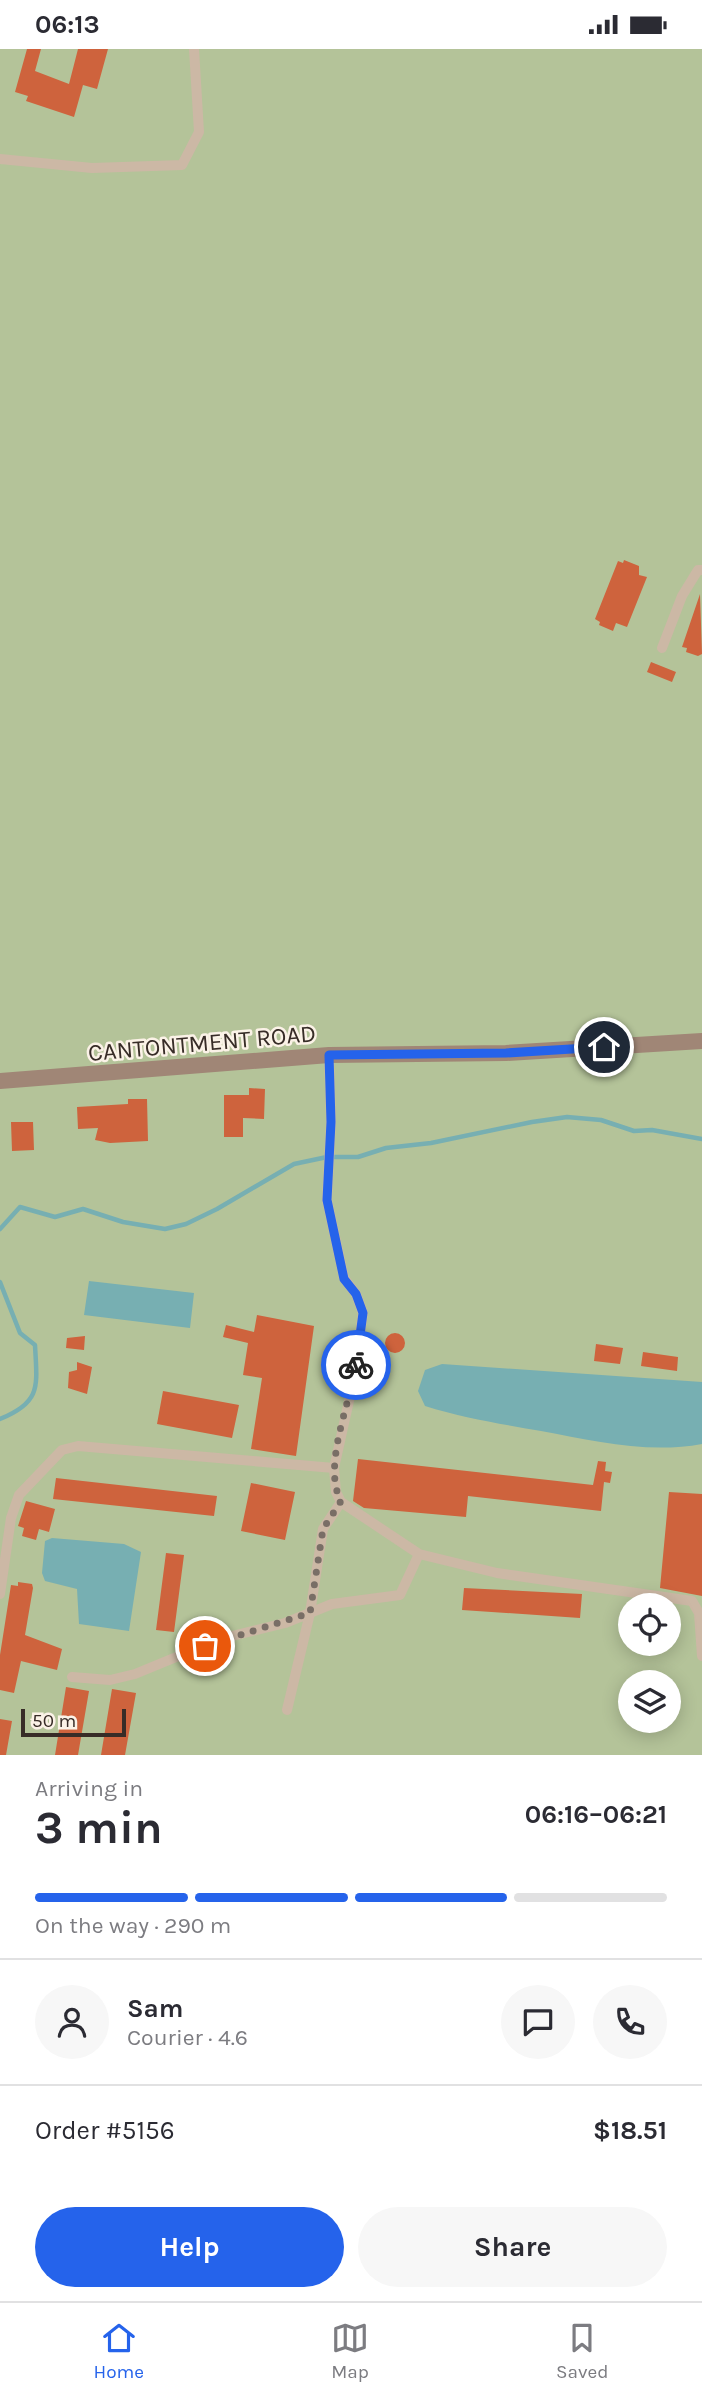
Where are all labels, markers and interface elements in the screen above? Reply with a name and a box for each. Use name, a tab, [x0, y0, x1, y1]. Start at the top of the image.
text: 06:13	[35, 9, 100, 40]
pin	[574, 1017, 634, 1077]
street label: CANTONTMENT ROAD	[87, 1019, 317, 1067]
icon: home	[585, 1028, 623, 1066]
courier	[321, 1330, 391, 1400]
icon: bike	[337, 1346, 375, 1384]
map controls	[618, 1593, 681, 1733]
button: locate	[618, 1593, 681, 1656]
pin	[175, 1616, 235, 1676]
icon: bag	[186, 1627, 224, 1665]
button: layers	[618, 1670, 681, 1733]
scale bar	[21, 1706, 126, 1738]
text: 50 m	[32, 1710, 76, 1732]
text: Arriving in	[35, 1775, 143, 1802]
text: 06:16–06:21	[525, 1799, 667, 1830]
text: 3 min	[35, 1801, 163, 1855]
text: On the way · 290 m	[35, 1912, 231, 1939]
button: person	[35, 1985, 109, 2059]
button: chat	[501, 1985, 575, 2059]
button: phone	[593, 1985, 667, 2059]
text: Sam	[127, 1993, 183, 2024]
text: Courier · 4.6	[127, 2024, 248, 2051]
text: Order #5156	[35, 2115, 175, 2146]
text: $18.51	[593, 2115, 667, 2146]
button: Help	[35, 2207, 344, 2287]
button: Share	[358, 2207, 667, 2287]
tab: Home	[93, 2319, 144, 2383]
tab: Map	[331, 2319, 369, 2383]
tab: Saved	[556, 2319, 609, 2383]

